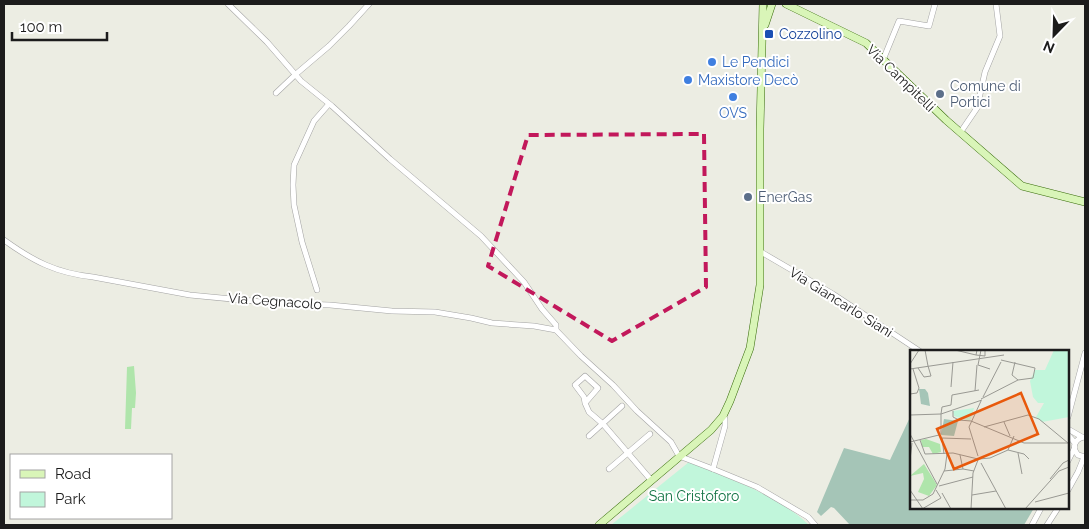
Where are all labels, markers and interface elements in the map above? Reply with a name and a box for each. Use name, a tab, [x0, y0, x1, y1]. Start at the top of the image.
scale bar	[12, 10, 108, 42]
north arrow	[1029, 10, 1079, 60]
text: 100 m	[20, 18, 62, 36]
place label: Cozzolino	[779, 26, 842, 42]
marker: Cozzolino	[763, 28, 775, 40]
text: N	[1041, 38, 1057, 56]
street label: Via Campitelli	[863, 41, 939, 115]
place label: Le Pendici	[722, 54, 789, 70]
marker: Le Pendici	[706, 56, 718, 68]
place label: Maxistore Decò	[698, 72, 798, 88]
marker: Maxistore Decò	[682, 74, 694, 86]
place label: Comune di Portici	[950, 78, 1021, 110]
marker: Comune di Portici	[934, 88, 946, 100]
marker: OVS	[727, 91, 739, 103]
place label: OVS	[719, 105, 747, 121]
place label: EnerGas	[758, 189, 812, 205]
marker: EnerGas	[742, 191, 754, 203]
street label: Via Giancarlo Siani	[786, 264, 896, 340]
street label: Via Cegnacolo	[228, 290, 322, 312]
inset map	[910, 350, 1069, 509]
legend	[10, 454, 172, 519]
text: Road	[55, 465, 91, 483]
park label: San Cristoforo	[649, 488, 739, 504]
text: Park	[55, 490, 86, 508]

